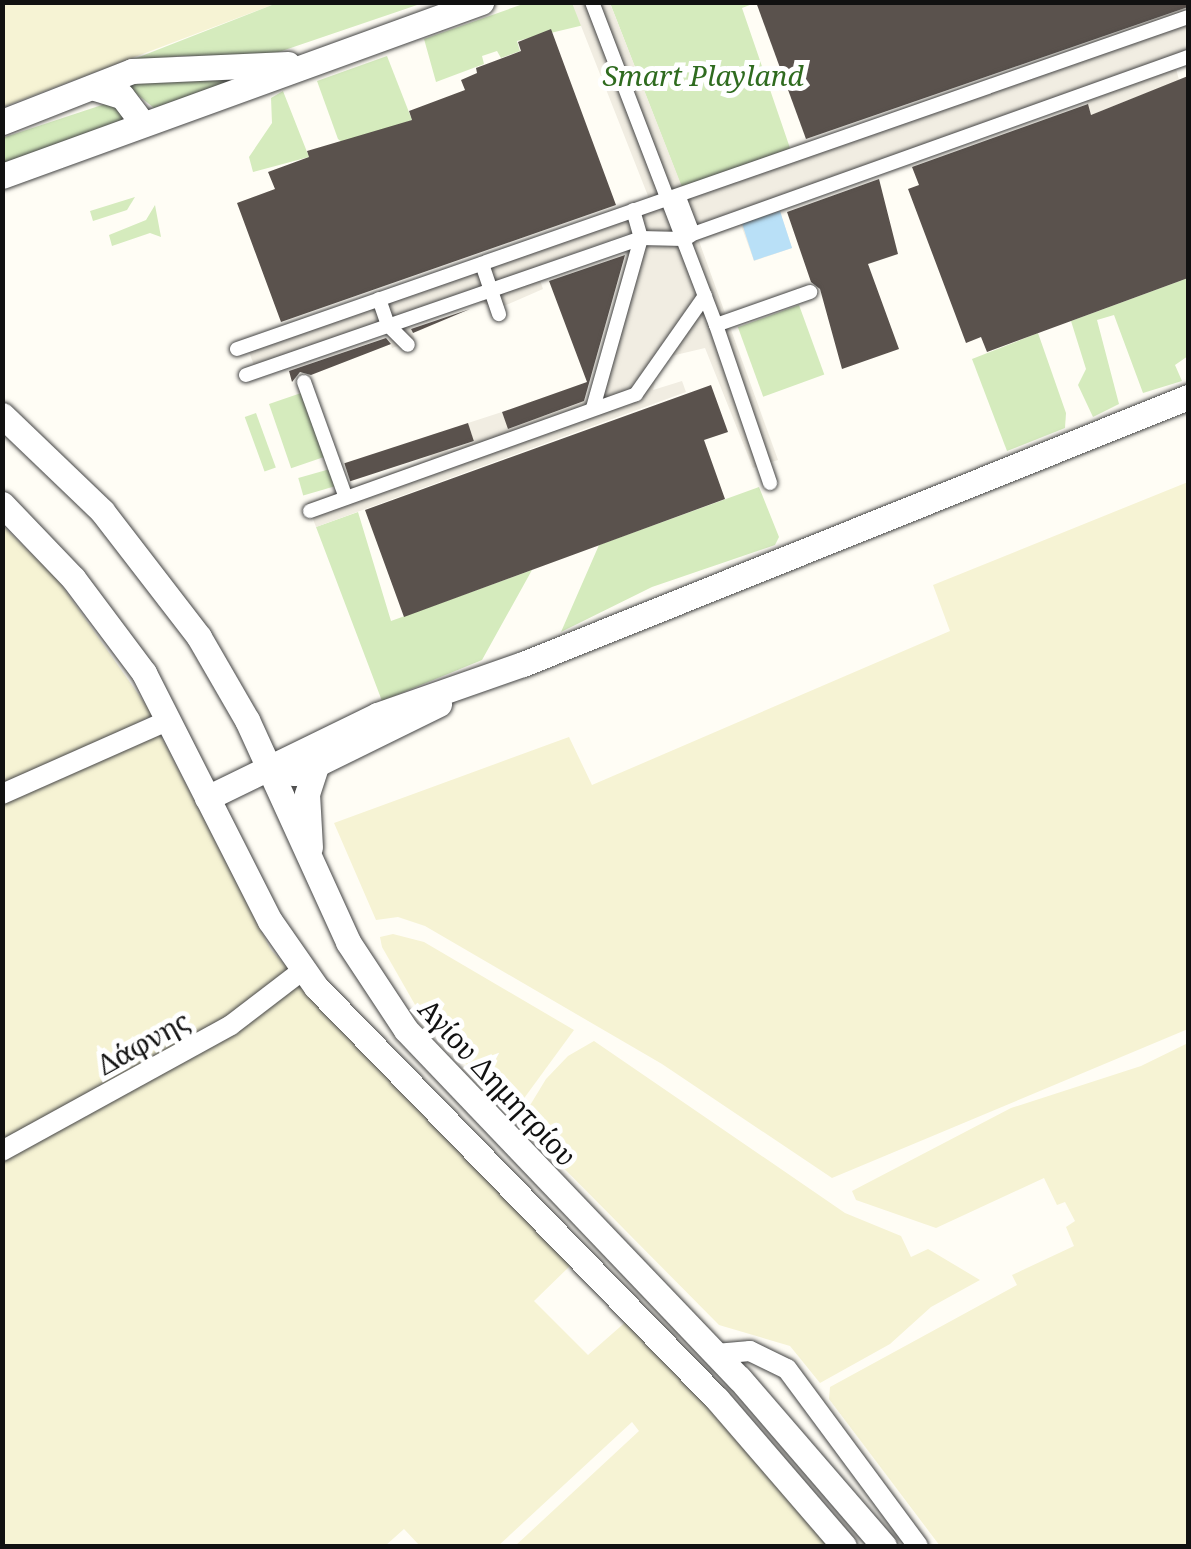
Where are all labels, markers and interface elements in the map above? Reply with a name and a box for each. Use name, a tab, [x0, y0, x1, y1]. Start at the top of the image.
park label: Smart Playland	[602, 58, 804, 92]
street label: Αγίου Δημητρίου	[412, 992, 584, 1172]
street label: Δάφνης	[91, 1003, 195, 1081]

